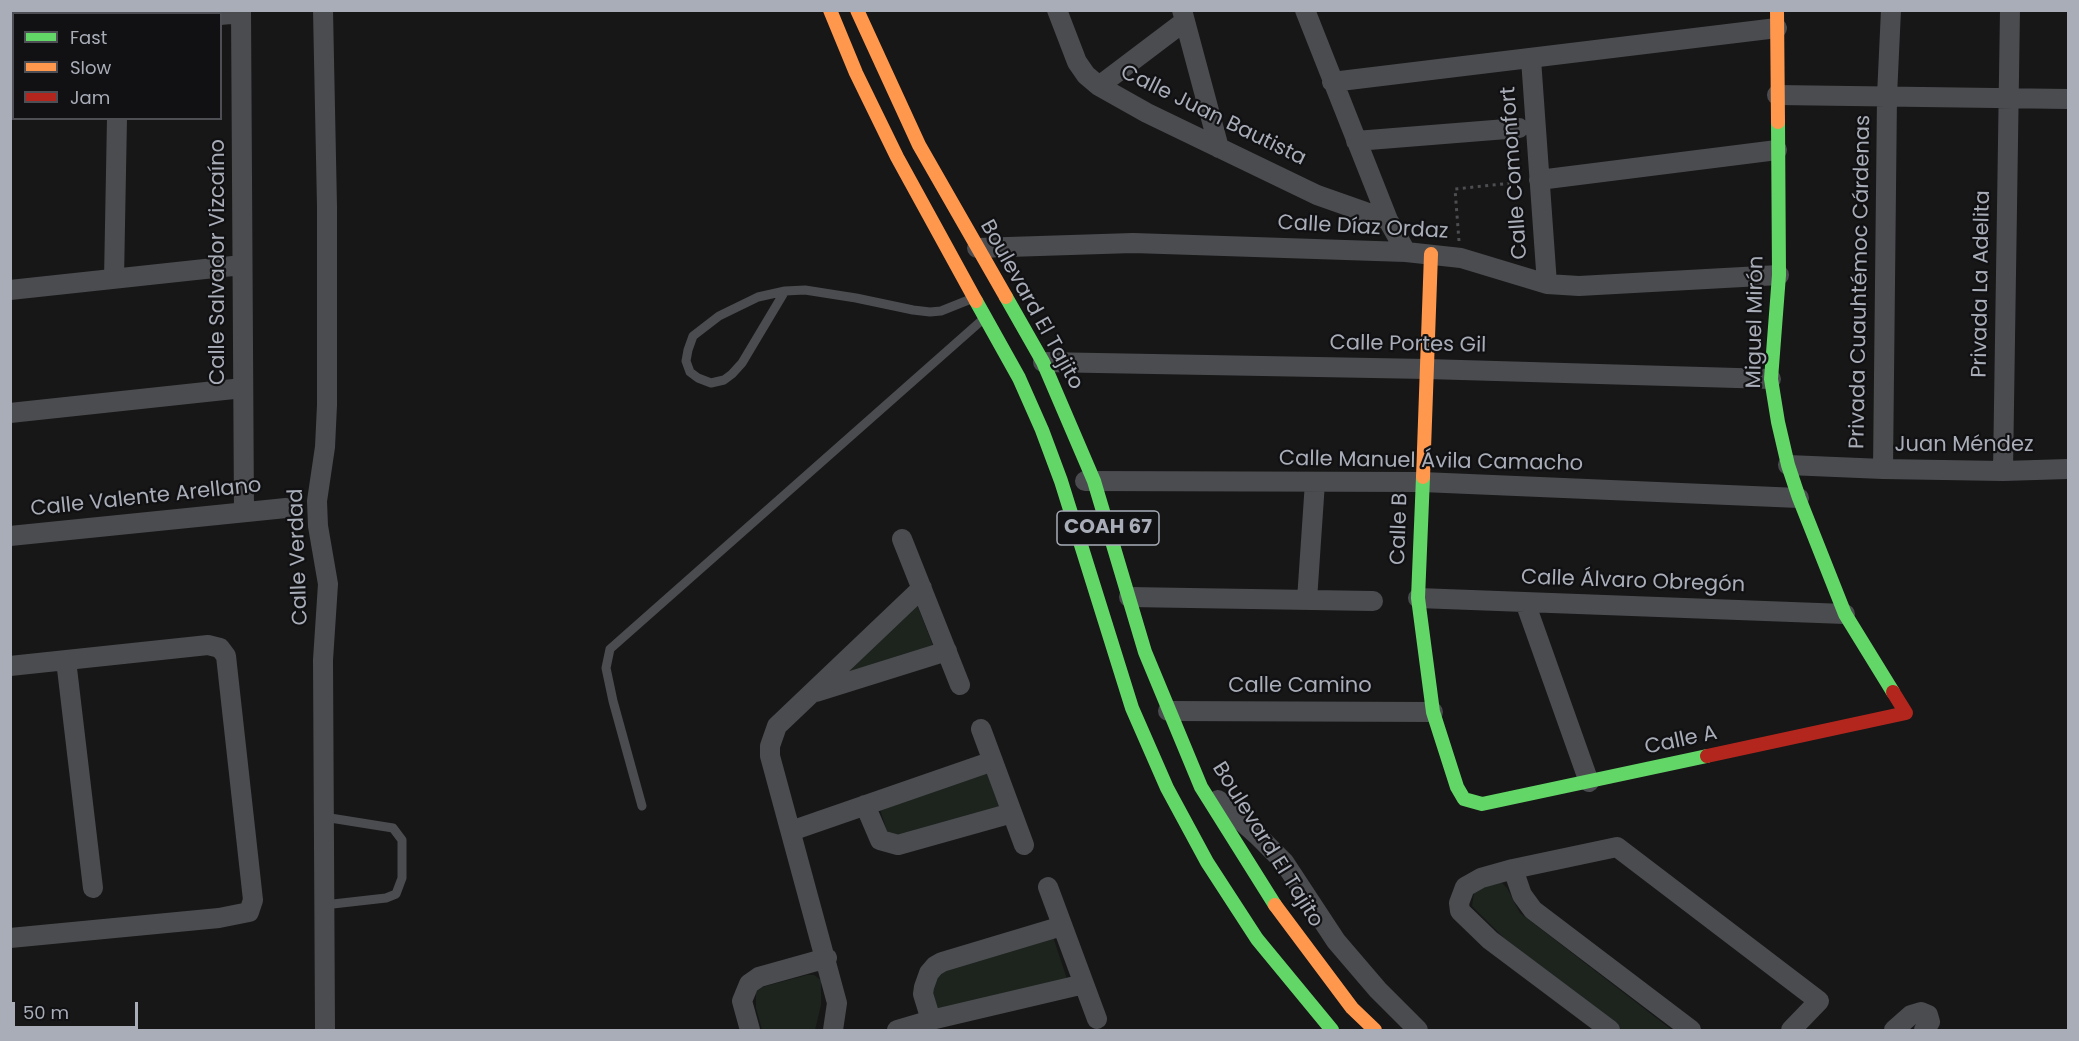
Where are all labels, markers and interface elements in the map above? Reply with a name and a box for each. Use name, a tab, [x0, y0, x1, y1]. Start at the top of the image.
legend	[12, 12, 222, 120]
text: Fast	[70, 25, 107, 50]
text: Slow	[70, 55, 111, 80]
street label: Calle Juan Bautista	[1116, 60, 1310, 172]
text: Jam	[70, 85, 110, 110]
street label: Calle Comonfort	[1496, 86, 1534, 260]
street label: Privada Cuauhtémoc Cárdenas	[1845, 115, 1877, 449]
street label: Calle Salvador Vizcaíno	[206, 139, 232, 385]
street label: Privada La Adelita	[1968, 190, 1996, 378]
street label: Calle Díaz Ordaz	[1277, 211, 1449, 245]
street label: Boulevard El Tajito	[974, 216, 1088, 394]
street label: Miguel Mirón	[1742, 255, 1770, 389]
street label: Calle Portes Gil	[1329, 331, 1487, 359]
street label: Juan Méndez	[1894, 433, 2034, 459]
street label: Calle Manuel Ávila Camacho	[1279, 447, 1583, 477]
street label: Calle Valente Arellano	[29, 473, 263, 523]
street label: Calle Verdad	[284, 488, 314, 626]
street label: Calle B	[1386, 492, 1414, 566]
road number: COAH 67	[1057, 511, 1159, 545]
street label: Calle Álvaro Obregón	[1521, 565, 1745, 599]
street label: Calle Camino	[1228, 674, 1372, 700]
street label: Calle A	[1642, 721, 1720, 761]
street label: Boulevard El Tajito	[1206, 758, 1328, 932]
scale bar	[15, 990, 141, 1028]
text: 50 m	[23, 1000, 69, 1025]

